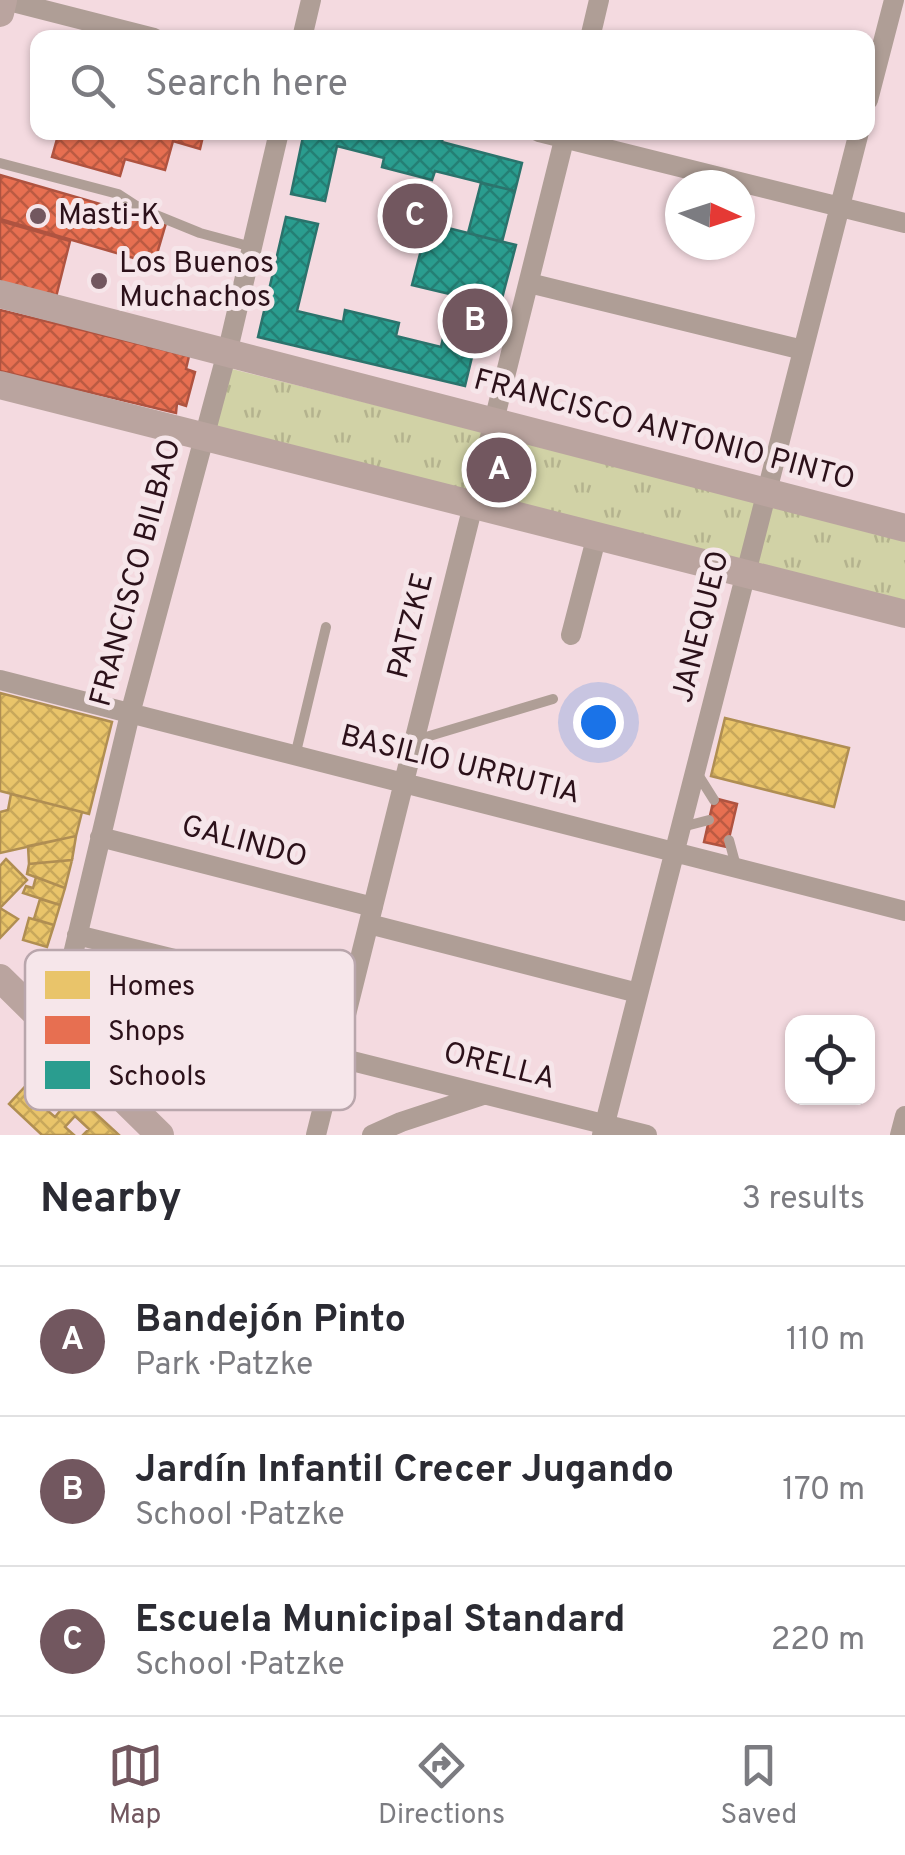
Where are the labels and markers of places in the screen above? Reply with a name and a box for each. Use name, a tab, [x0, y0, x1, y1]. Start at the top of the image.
pin: C	[382, 178, 448, 254]
place label: Masti-K	[58, 198, 161, 235]
marker: Masti-K	[27, 205, 49, 227]
place label: Los Buenos Muchachos	[119, 246, 274, 317]
marker: Los Buenos Muchachos	[88, 270, 110, 292]
pin: B	[442, 284, 508, 358]
pin: A	[466, 432, 532, 508]

